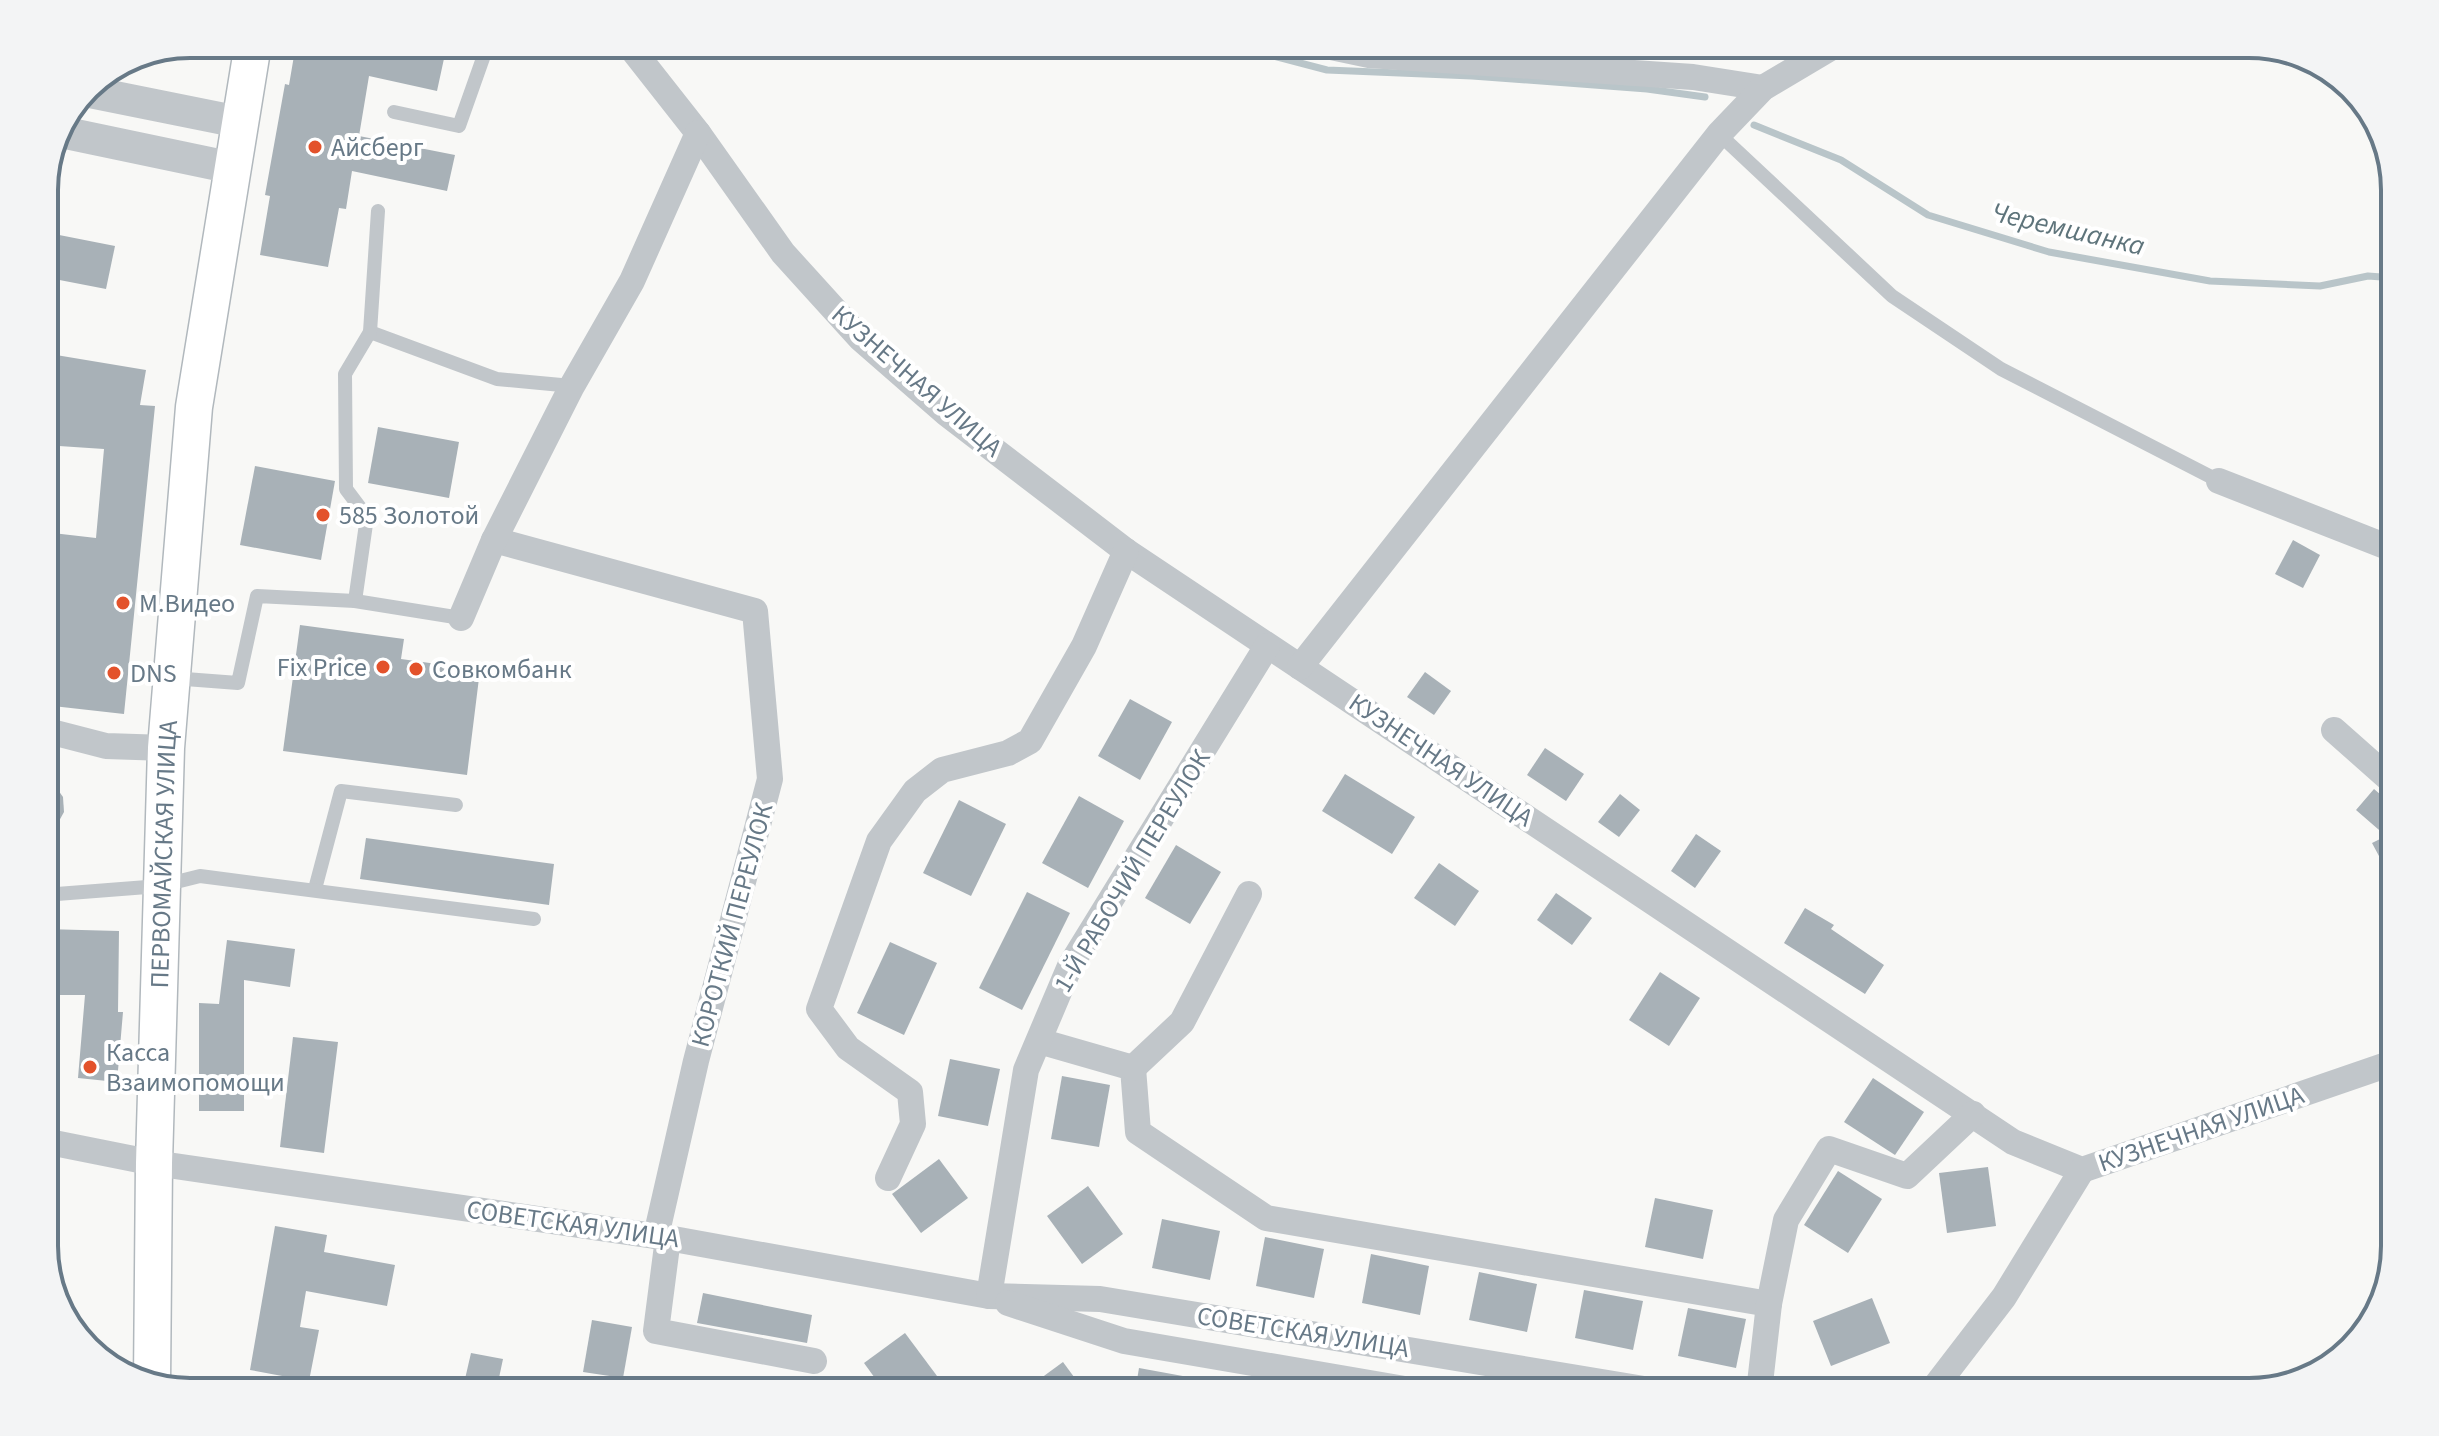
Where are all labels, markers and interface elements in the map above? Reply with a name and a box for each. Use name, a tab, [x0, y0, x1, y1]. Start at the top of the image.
place label: Айсберг	[331, 129, 424, 166]
marker: Айсберг	[306, 138, 324, 156]
water label: Черемшанка	[1987, 192, 2149, 266]
street label: КУЗНЕЧНАЯ УЛИЦА	[824, 296, 1011, 466]
place label: 585 Золотой	[339, 497, 479, 534]
marker: 585 Золотой	[314, 506, 332, 524]
place label: М.Видео	[139, 585, 235, 622]
marker: М.Видео	[114, 594, 132, 612]
place label: Fix Price	[277, 649, 367, 686]
place label: Совкомбанк	[432, 651, 572, 688]
place label: DNS	[130, 655, 177, 692]
marker: Fix Price	[374, 658, 392, 676]
marker: Совкомбанк	[407, 660, 425, 678]
marker: DNS	[105, 664, 123, 682]
street label: КУЗНЕЧНАЯ УЛИЦА	[1341, 684, 1541, 836]
street label: ПЕРВОМАЙСКАЯ УЛИЦА	[141, 718, 187, 989]
street label: 1-Й РАБОЧИЙ ПЕРЕУЛОК	[1045, 743, 1219, 999]
street label: КОРОТКИЙ ПЕРЕУЛОК	[682, 799, 782, 1051]
place label: Касса Взаимопомощи	[106, 1034, 285, 1101]
marker: Касса Взаимопомощи	[81, 1058, 99, 1076]
street label: КУЗНЕЧНАЯ УЛИЦА	[2093, 1076, 2310, 1182]
street label: СОВЕТСКАЯ УЛИЦА	[464, 1191, 682, 1257]
street label: СОВЕТСКАЯ УЛИЦА	[1194, 1297, 1412, 1367]

